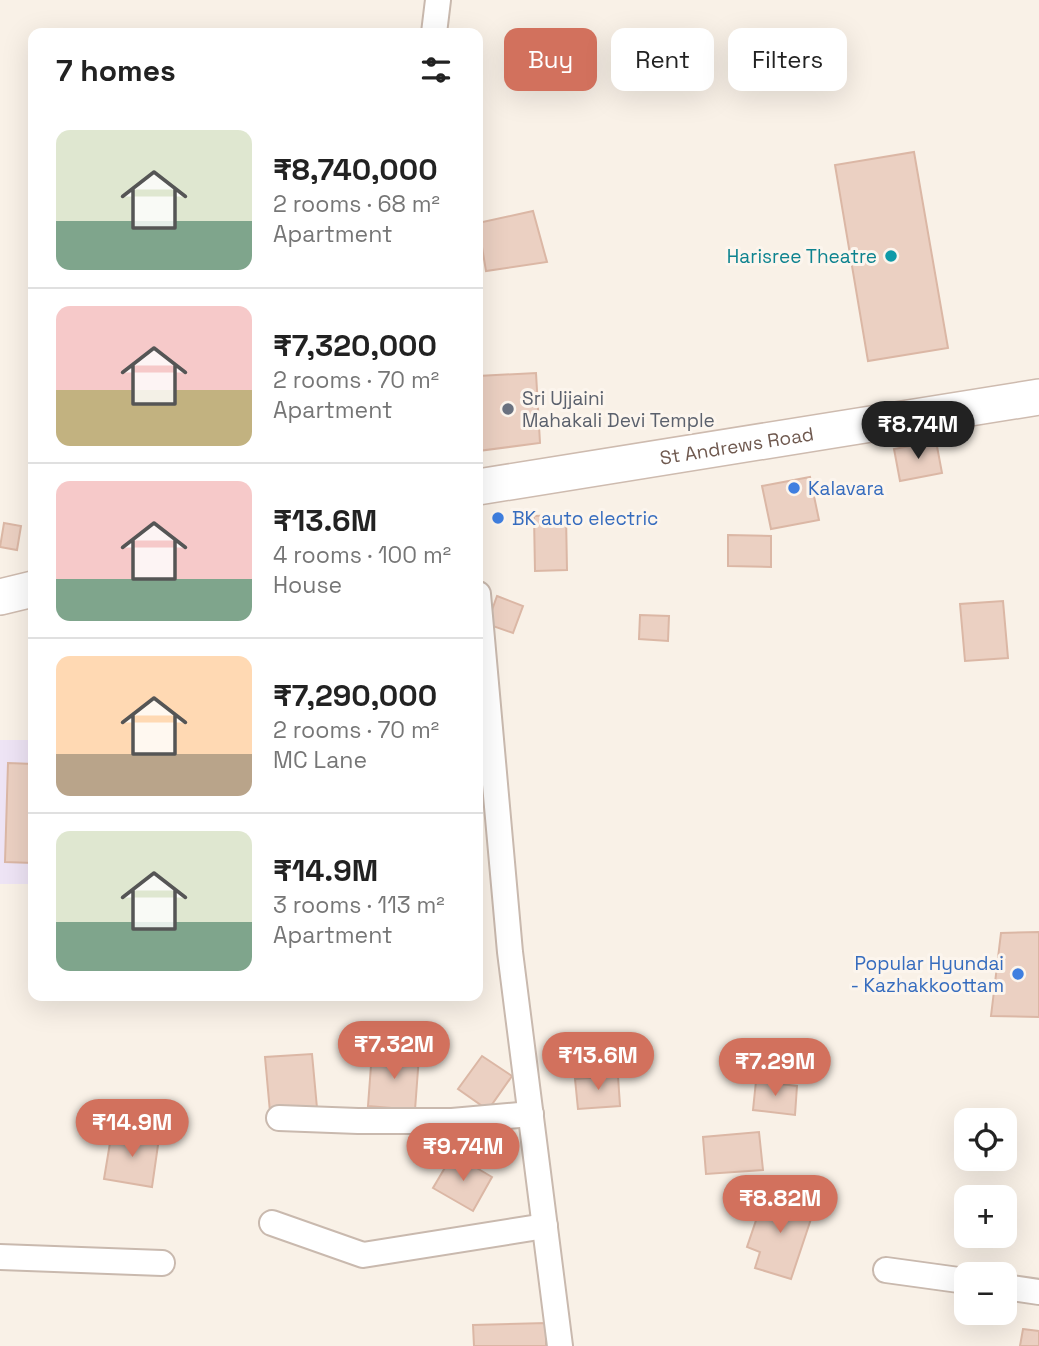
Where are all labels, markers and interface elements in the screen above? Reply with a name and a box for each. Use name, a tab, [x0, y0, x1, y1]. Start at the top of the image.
chip: Buy	[504, 28, 597, 91]
chip: Rent	[611, 28, 714, 91]
chip: Filters	[728, 28, 847, 91]
text: 7 homes	[56, 51, 176, 90]
icon: filters	[417, 51, 455, 89]
text: ₹8,740,000	[273, 150, 438, 189]
icon: home	[112, 158, 196, 242]
text: 2 rooms · 68 m²	[273, 189, 440, 219]
text: Apartment	[273, 219, 393, 249]
place label: Harisree Theatre	[727, 244, 877, 269]
marker: Harisree Theatre	[883, 248, 899, 264]
text: ₹7,320,000	[273, 326, 437, 365]
icon: home	[112, 334, 196, 418]
text: 2 rooms · 70 m²	[273, 365, 439, 395]
place label: Sri Ujjaini Mahakali Devi Temple	[522, 386, 715, 433]
text: Apartment	[273, 395, 393, 425]
marker: Sri Ujjaini Mahakali Devi Temple	[500, 401, 516, 417]
pin: ₹8.74M	[861, 402, 975, 461]
text: ₹8.74M	[878, 409, 958, 439]
street label: St Andrews Road	[658, 421, 815, 470]
place label: Kalavara	[808, 476, 884, 501]
marker: Kalavara	[786, 480, 802, 496]
text: ₹13.6M	[273, 501, 377, 540]
place label: BK auto electric	[512, 506, 658, 531]
icon: home	[112, 509, 196, 593]
marker: BK auto electric	[490, 510, 506, 526]
text: 4 rooms · 100 m²	[273, 540, 451, 570]
text: House	[273, 570, 342, 600]
text: ₹7,290,000	[273, 676, 437, 715]
icon: home	[112, 684, 196, 768]
text: 2 rooms · 70 m²	[273, 715, 439, 745]
text: MC Lane	[273, 745, 367, 775]
text: ₹14.9M	[273, 851, 378, 890]
icon: home	[112, 859, 196, 943]
text: 3 rooms · 113 m²	[273, 890, 445, 920]
text: Apartment	[273, 920, 393, 950]
place label: Popular Hyundai - Kazhakkoottam	[850, 951, 1004, 998]
marker: Popular Hyundai - Kazhakkoottam	[1010, 966, 1026, 982]
pin: ₹7.32M	[337, 1021, 451, 1081]
text: ₹7.32M	[354, 1029, 434, 1059]
pin: ₹13.6M	[541, 1032, 655, 1092]
pin: ₹7.29M	[718, 1038, 832, 1098]
text: ₹13.6M	[558, 1040, 638, 1070]
text: ₹7.29M	[735, 1046, 815, 1076]
pin: ₹14.9M	[75, 1100, 189, 1159]
text: ₹14.9M	[92, 1107, 172, 1137]
map controls	[954, 1108, 1017, 1325]
button: locate	[954, 1108, 1017, 1171]
pin: ₹9.74M	[406, 1124, 520, 1183]
text: ₹9.74M	[423, 1131, 503, 1161]
pin: ₹8.82M	[723, 1176, 837, 1235]
text: ₹8.82M	[739, 1183, 821, 1213]
button: +	[954, 1185, 1017, 1248]
button: −	[954, 1262, 1017, 1325]

